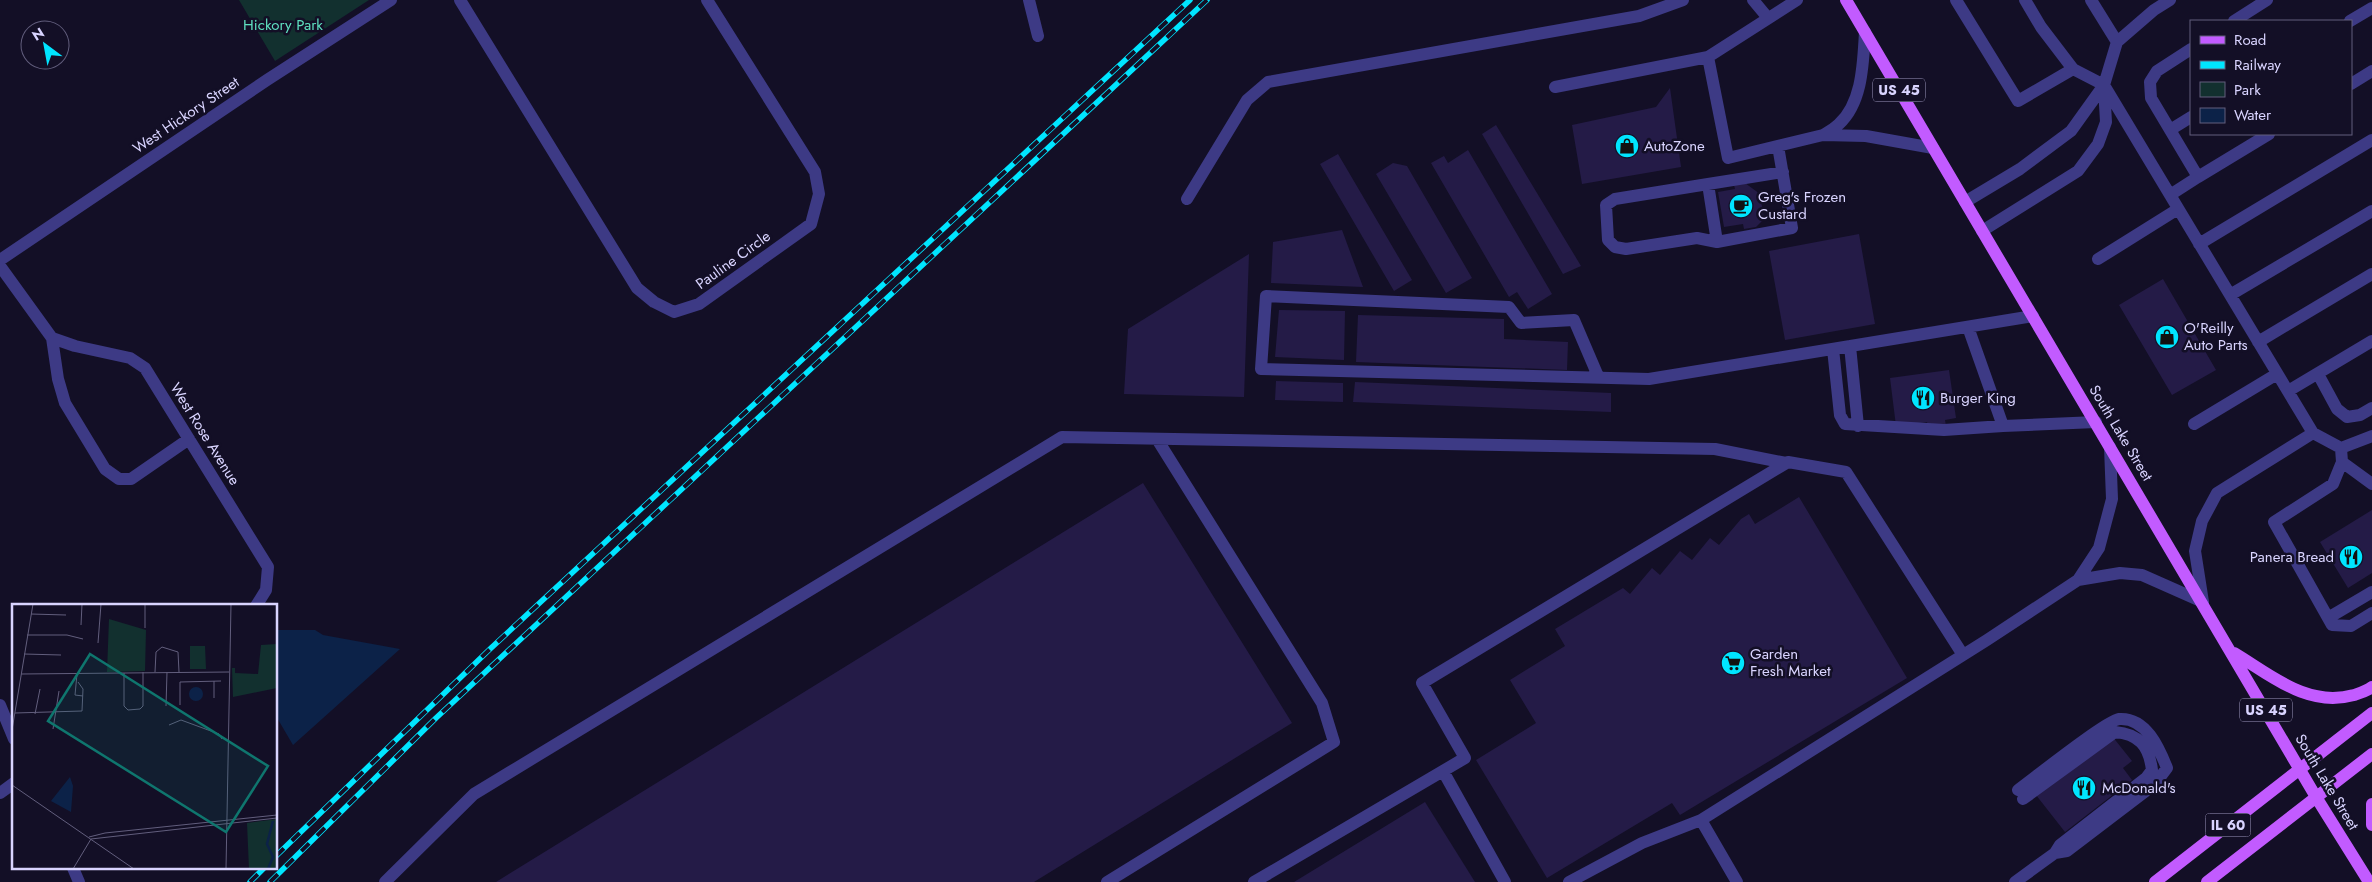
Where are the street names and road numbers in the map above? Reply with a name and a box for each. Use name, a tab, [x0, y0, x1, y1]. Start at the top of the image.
street label: West Hickory Street	[128, 71, 244, 159]
road number: US 45	[1873, 78, 1925, 102]
street label: Pauline Circle	[691, 225, 775, 295]
street label: West Rose Avenue	[165, 379, 246, 490]
street label: South Lake Street	[2084, 381, 2159, 486]
road number: US 45	[2240, 698, 2292, 722]
street label: South Lake Street	[2290, 730, 2365, 835]
road number: IL 60	[2206, 814, 2250, 836]

